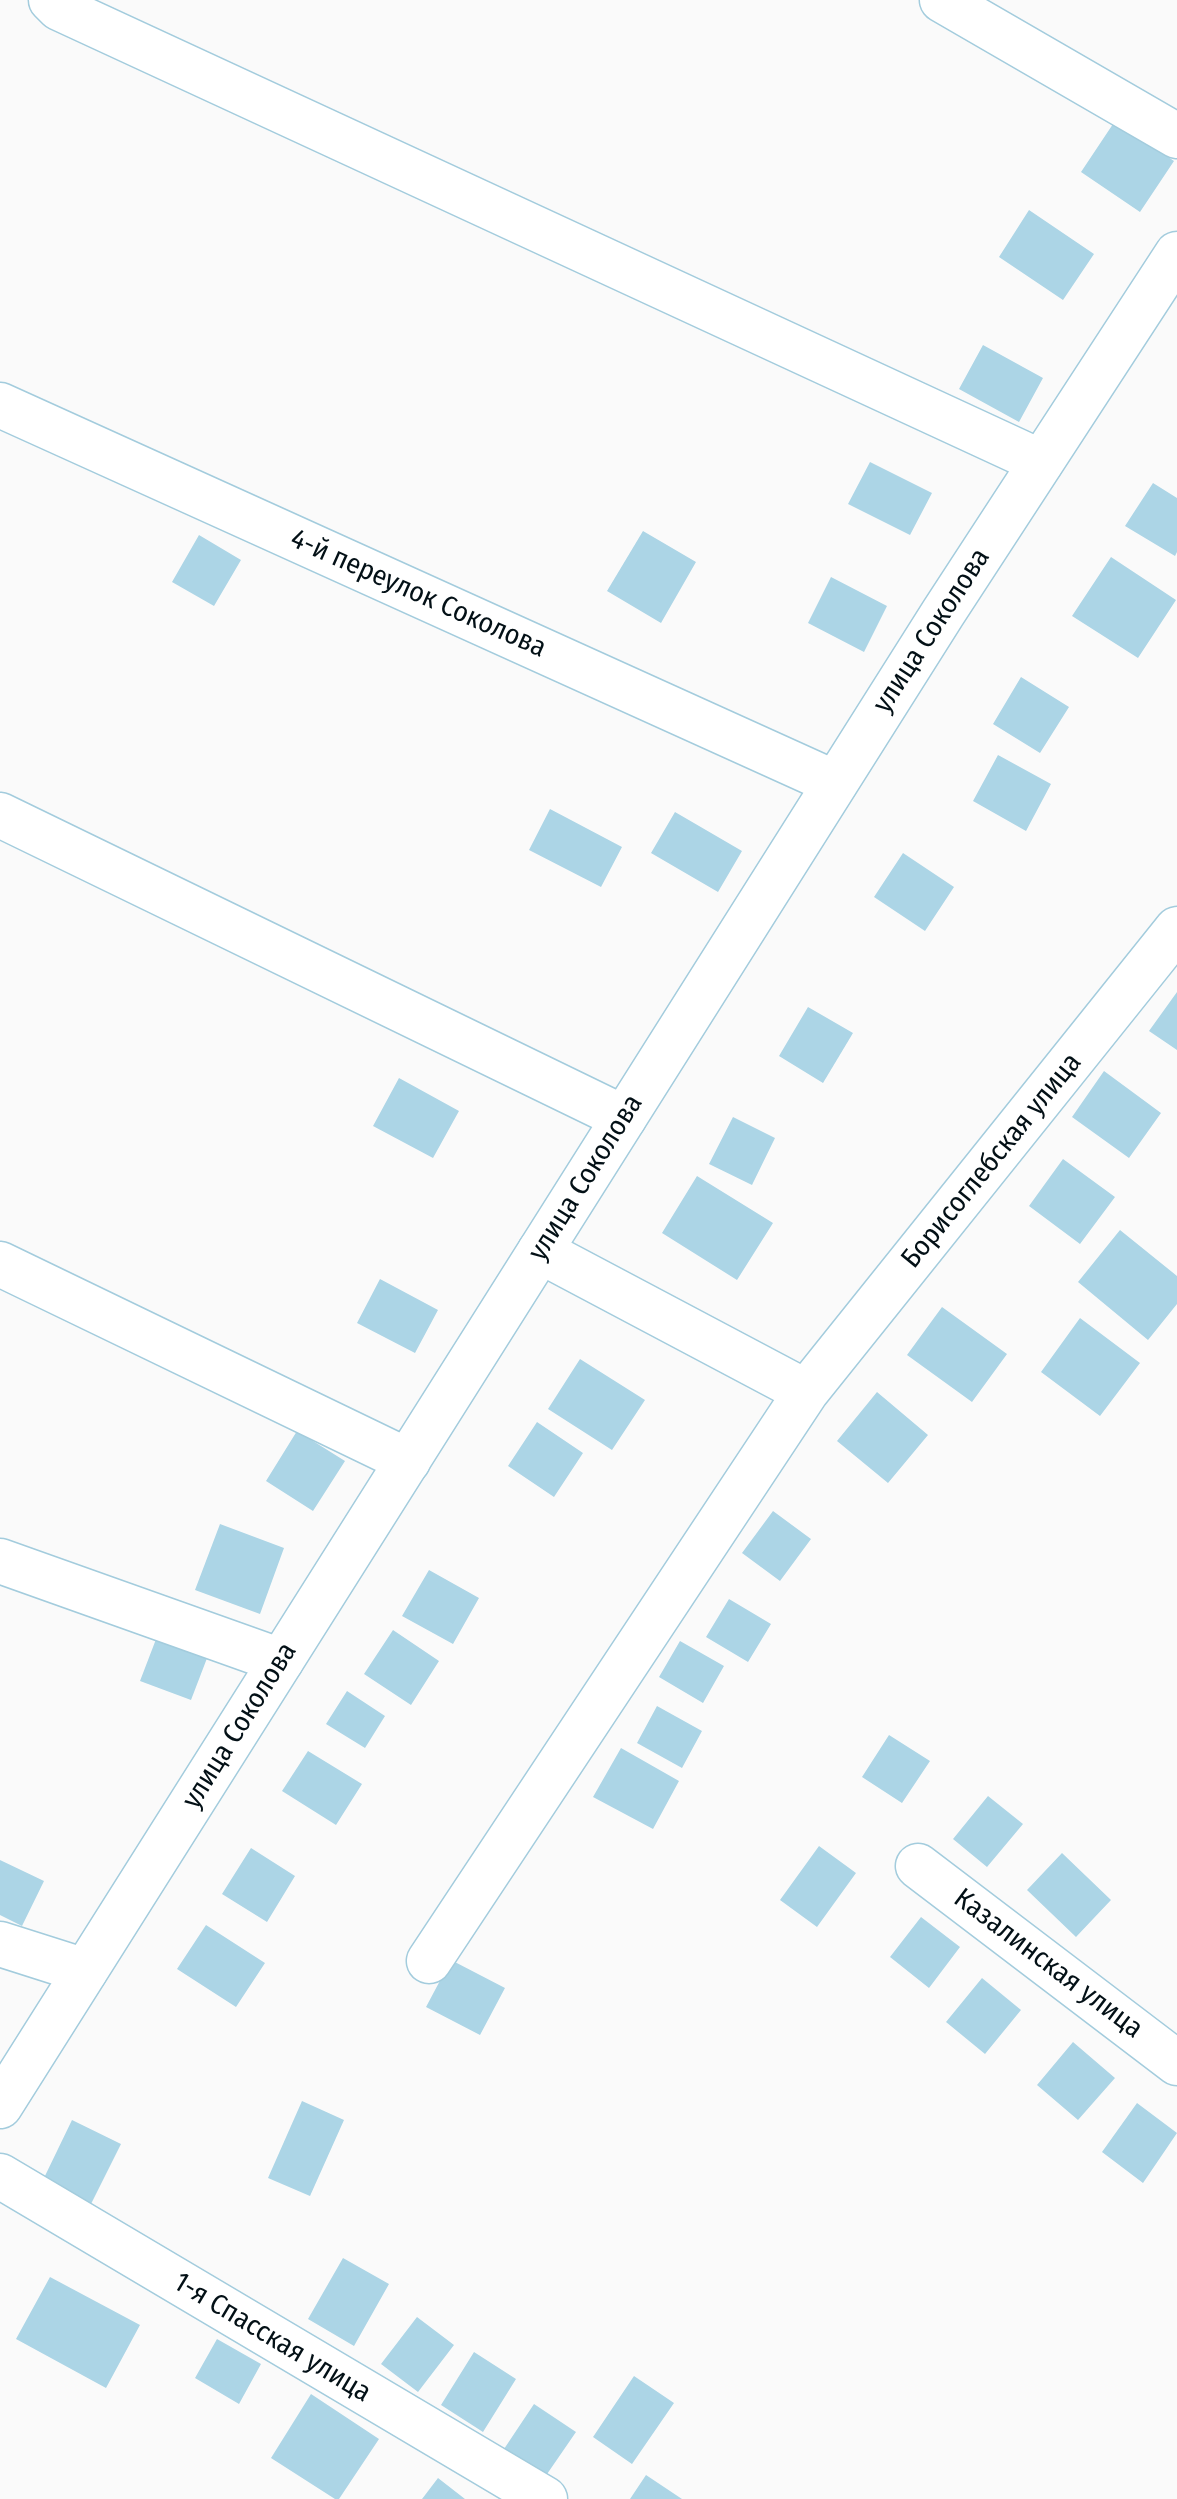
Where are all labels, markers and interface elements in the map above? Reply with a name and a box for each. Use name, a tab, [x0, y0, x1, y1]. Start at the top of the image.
street label: 4-й переулок Соколова	[285, 522, 551, 666]
street label: улица Соколова	[866, 543, 998, 719]
street label: Борисоглебская улица	[895, 1047, 1089, 1275]
street label: улица Соколова	[522, 1089, 650, 1267]
street label: улица Соколова	[176, 1637, 304, 1815]
street label: Казалинская улица	[947, 1882, 1149, 2046]
street label: 1-я Спасская улица	[167, 2266, 377, 2410]

